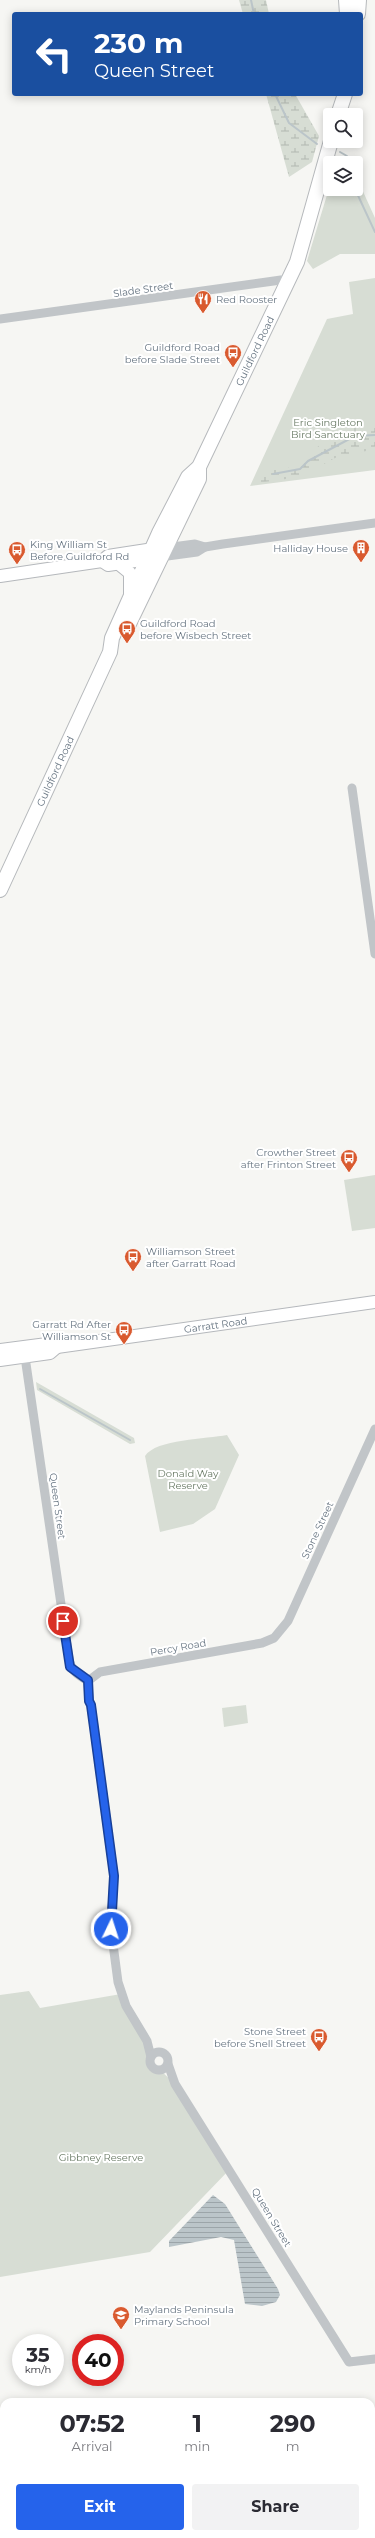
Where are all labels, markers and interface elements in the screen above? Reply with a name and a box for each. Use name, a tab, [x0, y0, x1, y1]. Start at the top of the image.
text: 230 m	[94, 26, 183, 60]
icon: left	[28, 28, 80, 80]
text: Queen Street	[94, 60, 214, 82]
map controls	[323, 108, 363, 196]
button: search	[323, 108, 363, 148]
button: layers	[323, 156, 363, 196]
street label: Slade Street	[112, 279, 174, 300]
restaurant icon: Red Rooster	[193, 289, 213, 314]
place label: Red Rooster	[216, 293, 277, 306]
street label: Guildford Road	[233, 314, 277, 388]
place label: Guildford Road before Slade Street	[125, 341, 220, 366]
bus stop icon: Guildford Road before Slade Street	[223, 343, 243, 368]
park label: Eric Singleton Bird Sanctuary	[291, 416, 366, 441]
place label: King William St Before Guildford Rd	[30, 538, 129, 563]
building icon: Halliday House	[351, 538, 371, 563]
bus stop icon: King William St Before Guildford Rd	[7, 540, 27, 565]
place label: Halliday House	[273, 542, 348, 555]
place label: Guildford Road before Wisbech Street	[140, 617, 251, 642]
bus stop icon: Guildford Road before Wisbech Street	[117, 619, 137, 644]
street label: Guildford Road	[34, 734, 77, 808]
place label: Crowther Street after Frinton Street	[241, 1146, 336, 1171]
bus stop icon: Crowther Street after Frinton Street	[339, 1148, 359, 1173]
place label: Williamson Street after Garratt Road	[146, 1245, 236, 1270]
bus stop icon: Williamson Street after Garratt Road	[123, 1247, 143, 1272]
street label: Garratt Road	[183, 1314, 248, 1336]
place label: Garratt Rd After Williamson St	[32, 1318, 111, 1343]
bus stop icon: Garratt Rd After Williamson St	[114, 1320, 134, 1345]
park label: Donald Way Reserve	[158, 1467, 219, 1492]
street label: Queen Street	[46, 1472, 69, 1540]
street label: Stone Street	[298, 1499, 336, 1561]
pin	[46, 1604, 80, 1638]
icon: arrive	[52, 1610, 74, 1632]
street label: Percy Road	[149, 1636, 207, 1659]
position arrow	[90, 1908, 132, 1950]
place label: Stone Street before Snell Street	[214, 2025, 306, 2050]
bus stop icon: Stone Street before Snell Street	[309, 2027, 329, 2052]
park label: Gibbney Reserve	[59, 2151, 143, 2164]
street label: Queen Street	[249, 2185, 294, 2249]
place label: Maylands Peninsula Primary School	[134, 2303, 234, 2328]
school or university icon: Maylands Peninsula Primary School	[111, 2305, 131, 2330]
speed limit sign: 40	[72, 2334, 124, 2386]
text: 35	[26, 2343, 50, 2367]
text: km/h	[25, 2363, 51, 2376]
text: 07:52	[59, 2409, 125, 2438]
text: 1	[193, 2409, 202, 2438]
text: 290	[270, 2409, 316, 2438]
text: Arrival	[72, 2438, 113, 2454]
text: min	[184, 2438, 210, 2454]
text: m	[286, 2438, 300, 2454]
button: Exit	[16, 2484, 184, 2530]
button: Share	[192, 2484, 359, 2530]

